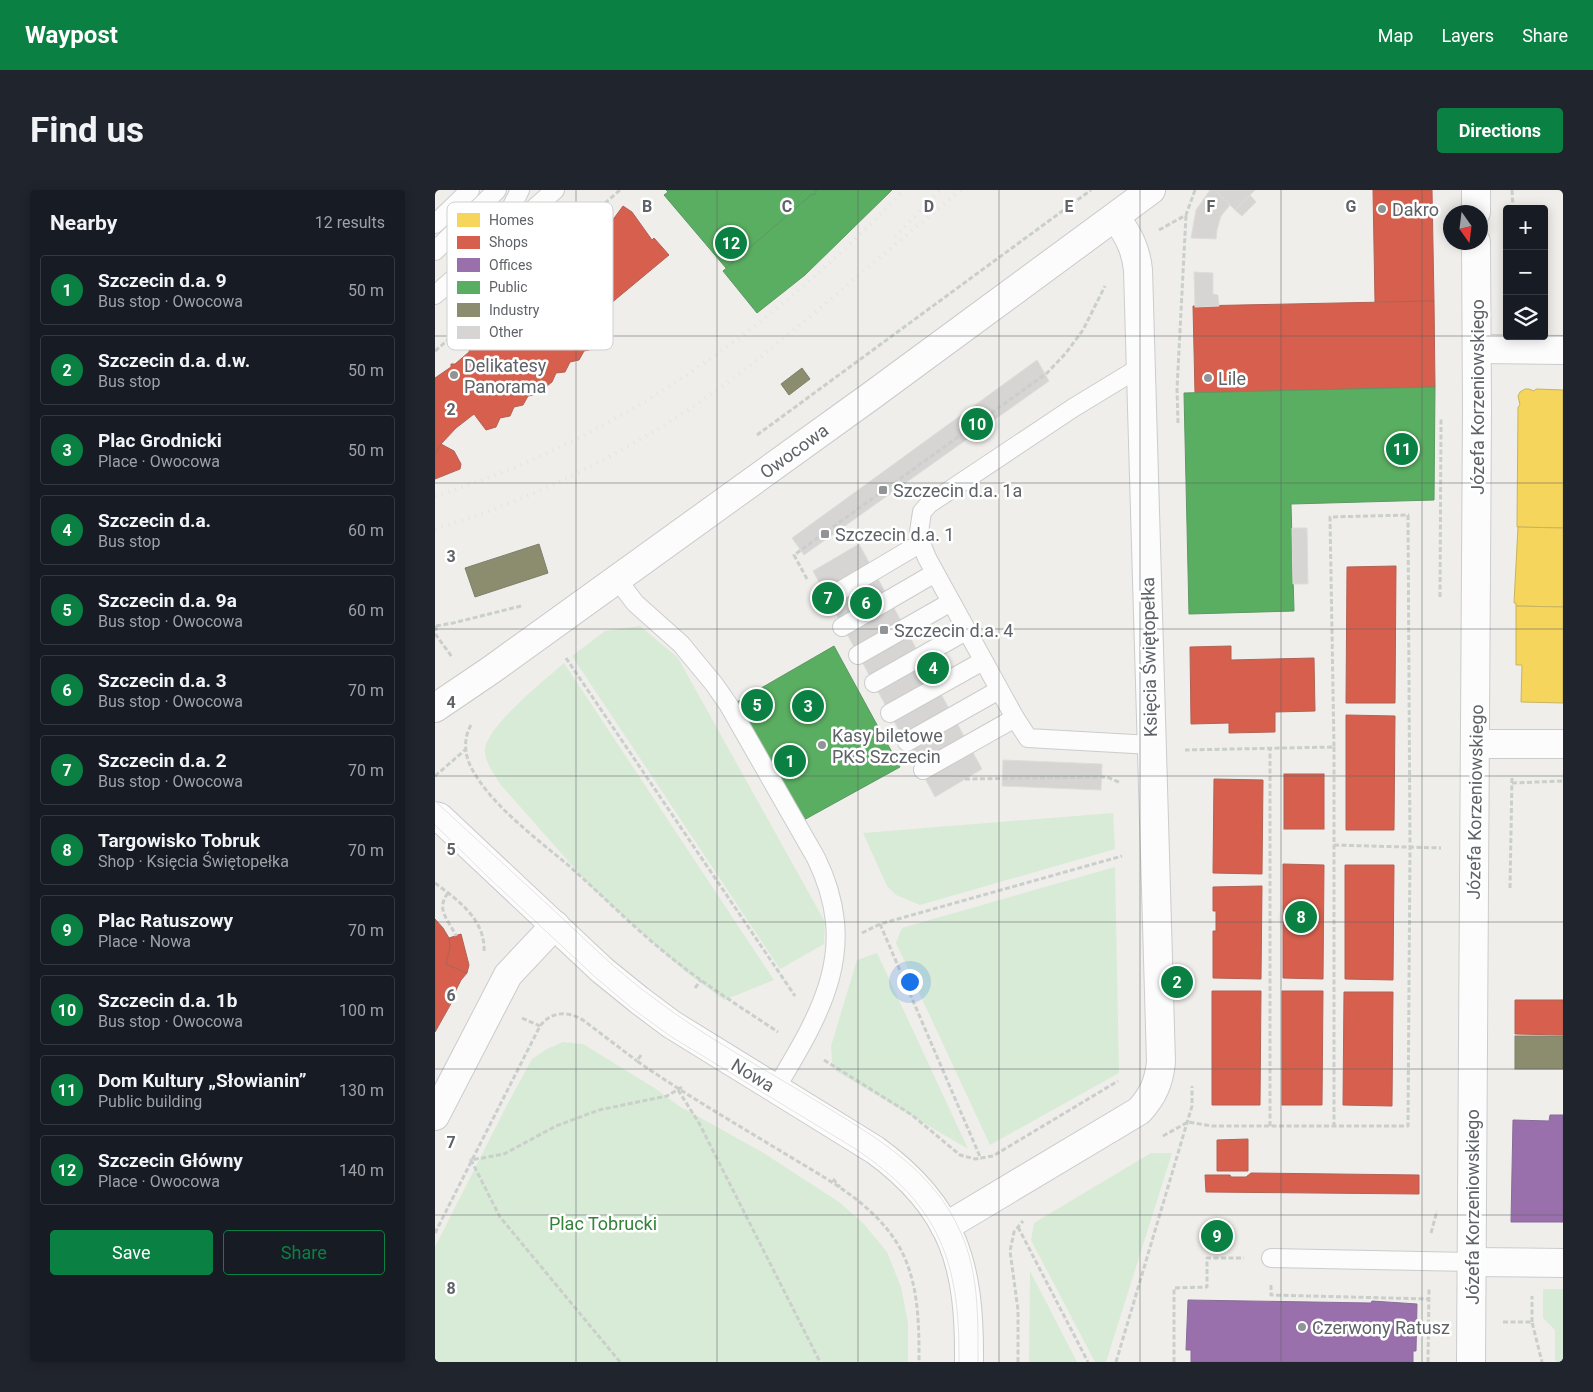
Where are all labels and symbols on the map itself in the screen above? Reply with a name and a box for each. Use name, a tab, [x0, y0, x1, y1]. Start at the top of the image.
text: B	[642, 197, 652, 216]
text: C	[782, 197, 792, 216]
text: D	[924, 197, 934, 216]
text: E	[1065, 197, 1074, 216]
text: F	[1207, 197, 1216, 216]
text: G	[1346, 197, 1357, 216]
place label: Dakro	[1392, 199, 1439, 220]
legend	[447, 202, 613, 350]
marker: Dakro	[1376, 203, 1388, 215]
north arrow	[1443, 205, 1488, 250]
text: Homes	[489, 212, 534, 228]
pin: 12	[715, 224, 747, 262]
text: Shops	[489, 234, 528, 250]
text: Offices	[489, 257, 533, 273]
text: Public	[489, 279, 528, 295]
street label: Józefa Korzeniowskiego	[1467, 299, 1488, 495]
text: Industry	[489, 302, 540, 318]
text: Other	[489, 324, 523, 340]
place label: Delikatesy Panorama	[464, 355, 547, 397]
place label: Lile	[1218, 368, 1246, 389]
marker: Delikatesy Panorama	[448, 369, 460, 381]
marker: Lile	[1202, 372, 1214, 384]
text: 2	[446, 400, 456, 419]
pin: 10	[961, 405, 993, 443]
street label: Owocowa	[756, 419, 832, 483]
pin: 11	[1386, 430, 1418, 468]
place label: Szczecin d.a. 1a	[893, 480, 1022, 501]
marker: Szczecin d.a. 1a	[877, 484, 889, 496]
place label: Szczecin d.a. 1	[835, 524, 954, 545]
marker: Szczecin d.a. 1	[819, 528, 831, 540]
text: 3	[446, 547, 456, 566]
street label: Księcia Świętopełka	[1137, 577, 1161, 737]
pin: 7	[812, 579, 844, 617]
pin: 6	[850, 584, 882, 622]
place label: Szczecin d.a. 4	[894, 620, 1013, 641]
marker: Szczecin d.a. 4	[878, 624, 890, 636]
pin: 4	[917, 649, 949, 687]
pin: 5	[741, 686, 773, 724]
pin: 3	[792, 687, 824, 725]
text: 4	[446, 693, 456, 712]
street label: Józefa Korzeniowskiego	[1463, 704, 1487, 900]
place label: Kasy biletowe PKS Szczecin	[832, 725, 943, 767]
marker: Kasy biletowe PKS Szczecin	[816, 739, 828, 751]
pin: 1	[774, 742, 806, 780]
text: 5	[446, 840, 456, 859]
pin: 8	[1285, 898, 1317, 936]
pin: 2	[1161, 963, 1193, 1001]
your location	[897, 969, 923, 995]
text: 6	[446, 986, 456, 1005]
street label: Nowa	[728, 1054, 778, 1096]
street label: Józefa Korzeniowskiego	[1462, 1109, 1483, 1305]
text: 7	[446, 1133, 456, 1152]
park label: Plac Tobrucki	[549, 1213, 657, 1234]
pin: 9	[1201, 1217, 1233, 1255]
text: 8	[446, 1279, 456, 1298]
place label: Czerwony Ratusz	[1312, 1317, 1450, 1338]
marker: Czerwony Ratusz	[1296, 1321, 1308, 1333]

